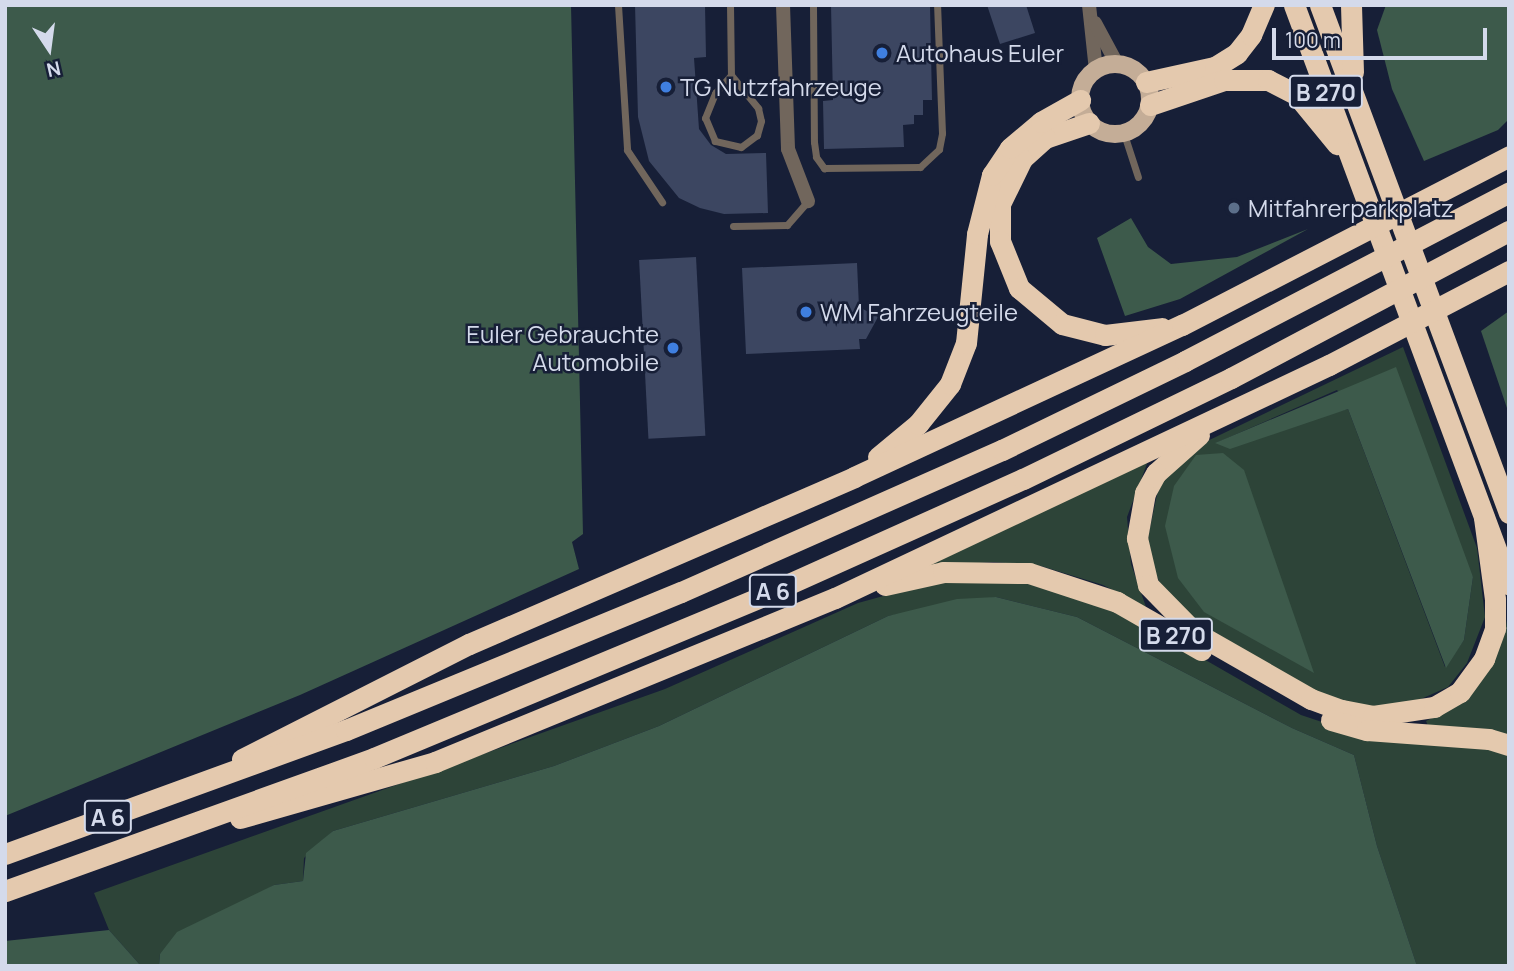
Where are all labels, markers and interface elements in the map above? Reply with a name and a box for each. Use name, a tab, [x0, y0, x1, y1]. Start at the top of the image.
north arrow	[14, 14, 84, 84]
scale bar	[1276, 14, 1491, 58]
text: 100 m	[1285, 26, 1341, 54]
place label: Autohaus Euler	[896, 39, 1064, 67]
marker: Autohaus Euler	[874, 45, 890, 61]
text: N	[44, 55, 63, 84]
road number: B 270	[1288, 72, 1364, 111]
place label: TG Nutzfahrzeuge	[680, 73, 882, 101]
marker: TG Nutzfahrzeuge	[658, 79, 674, 95]
place label: Mitfahrerparkplatz	[1248, 194, 1454, 222]
marker: Mitfahrerparkplatz	[1226, 200, 1242, 216]
place label: WM Fahrzeugteile	[820, 298, 1018, 326]
marker: WM Fahrzeugteile	[798, 304, 814, 320]
place label: Euler Gebrauchte Automobile	[466, 320, 659, 376]
marker: Euler Gebrauchte Automobile	[665, 340, 681, 356]
road number: A 6	[748, 572, 798, 610]
road number: B 270	[1138, 615, 1214, 654]
road number: A 6	[84, 797, 132, 836]

